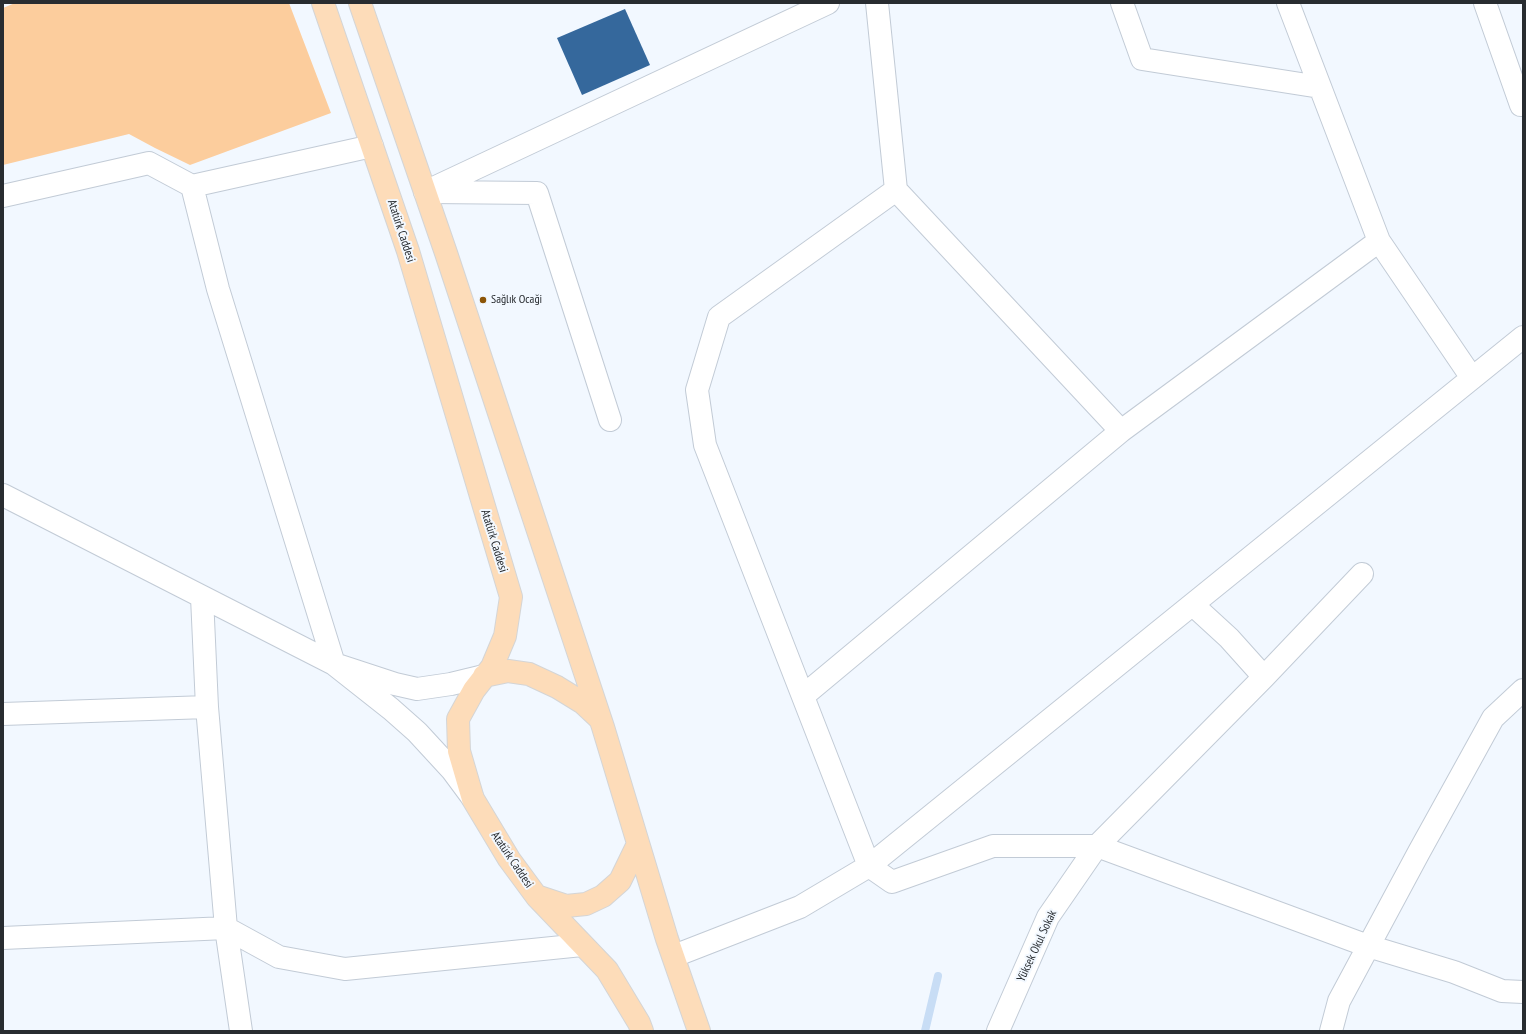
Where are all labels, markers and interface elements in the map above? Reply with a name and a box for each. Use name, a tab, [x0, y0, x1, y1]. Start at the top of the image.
street label: Atatürk Caddesi	[384, 198, 418, 264]
place label: Sağlık Ocaği	[491, 293, 542, 307]
marker: Sağlık Ocaği	[478, 295, 488, 305]
street label: Atatürk Caddesi	[478, 508, 510, 574]
street label: Atatürk Caddesi	[488, 829, 536, 891]
street label: Yüksek Okul Sokak	[1014, 908, 1060, 984]

